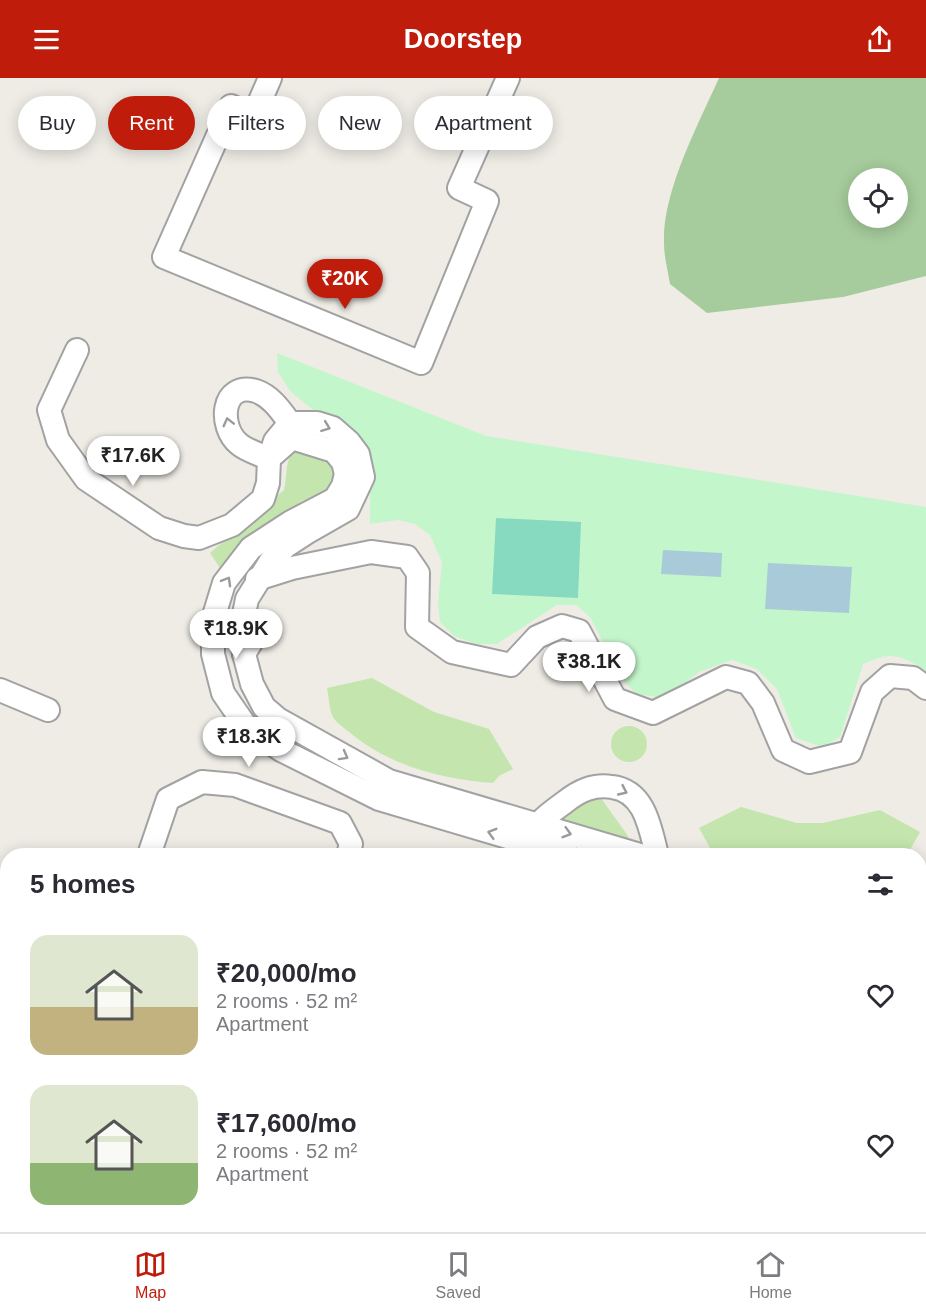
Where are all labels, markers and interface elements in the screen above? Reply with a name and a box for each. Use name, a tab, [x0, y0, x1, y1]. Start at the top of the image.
icon: menu	[30, 23, 63, 56]
icon: share	[863, 23, 896, 56]
text: Doorstep	[404, 24, 522, 54]
chip: Buy	[18, 96, 96, 150]
chip: Rent	[108, 96, 195, 150]
chip: Filters	[207, 96, 306, 150]
chip: New	[318, 96, 402, 150]
chip: Apartment	[414, 96, 553, 150]
map controls	[848, 168, 908, 228]
button: locate	[848, 168, 908, 228]
pin: ₹20K	[309, 259, 381, 310]
text: ₹20K	[321, 267, 369, 289]
one-way arrow	[222, 417, 235, 427]
one-way arrow	[321, 419, 331, 432]
pin: ₹17.6K	[84, 436, 182, 487]
text: ₹17.6K	[101, 444, 165, 466]
one-way arrow	[220, 577, 232, 587]
pin: ₹18.9K	[187, 609, 285, 660]
text: ₹18.9K	[204, 617, 268, 639]
pin: ₹38.1K	[540, 642, 638, 693]
text: ₹38.1K	[557, 650, 621, 672]
pin: ₹18.3K	[200, 717, 298, 768]
text: ₹18.3K	[217, 725, 281, 747]
one-way arrow	[338, 749, 348, 760]
one-way arrow	[617, 784, 628, 796]
one-way arrow	[561, 826, 572, 838]
one-way arrow	[487, 828, 497, 841]
icon: filters	[864, 868, 897, 901]
text: 5 homes	[30, 869, 136, 899]
text: ₹20,000/mo	[216, 958, 357, 988]
icon: home	[78, 959, 150, 1031]
icon: heart	[864, 979, 897, 1012]
text: 2 rooms · 52 m²	[216, 990, 357, 1012]
text: Apartment	[216, 1013, 308, 1035]
text: ₹17,600/mo	[216, 1108, 357, 1138]
icon: home	[78, 1109, 150, 1181]
icon: heart	[864, 1129, 897, 1162]
text: 2 rooms · 52 m²	[216, 1140, 357, 1162]
text: Apartment	[216, 1163, 308, 1185]
tab: Map	[134, 1248, 167, 1302]
tab: Saved	[435, 1248, 481, 1302]
tab: Home	[749, 1248, 792, 1302]

